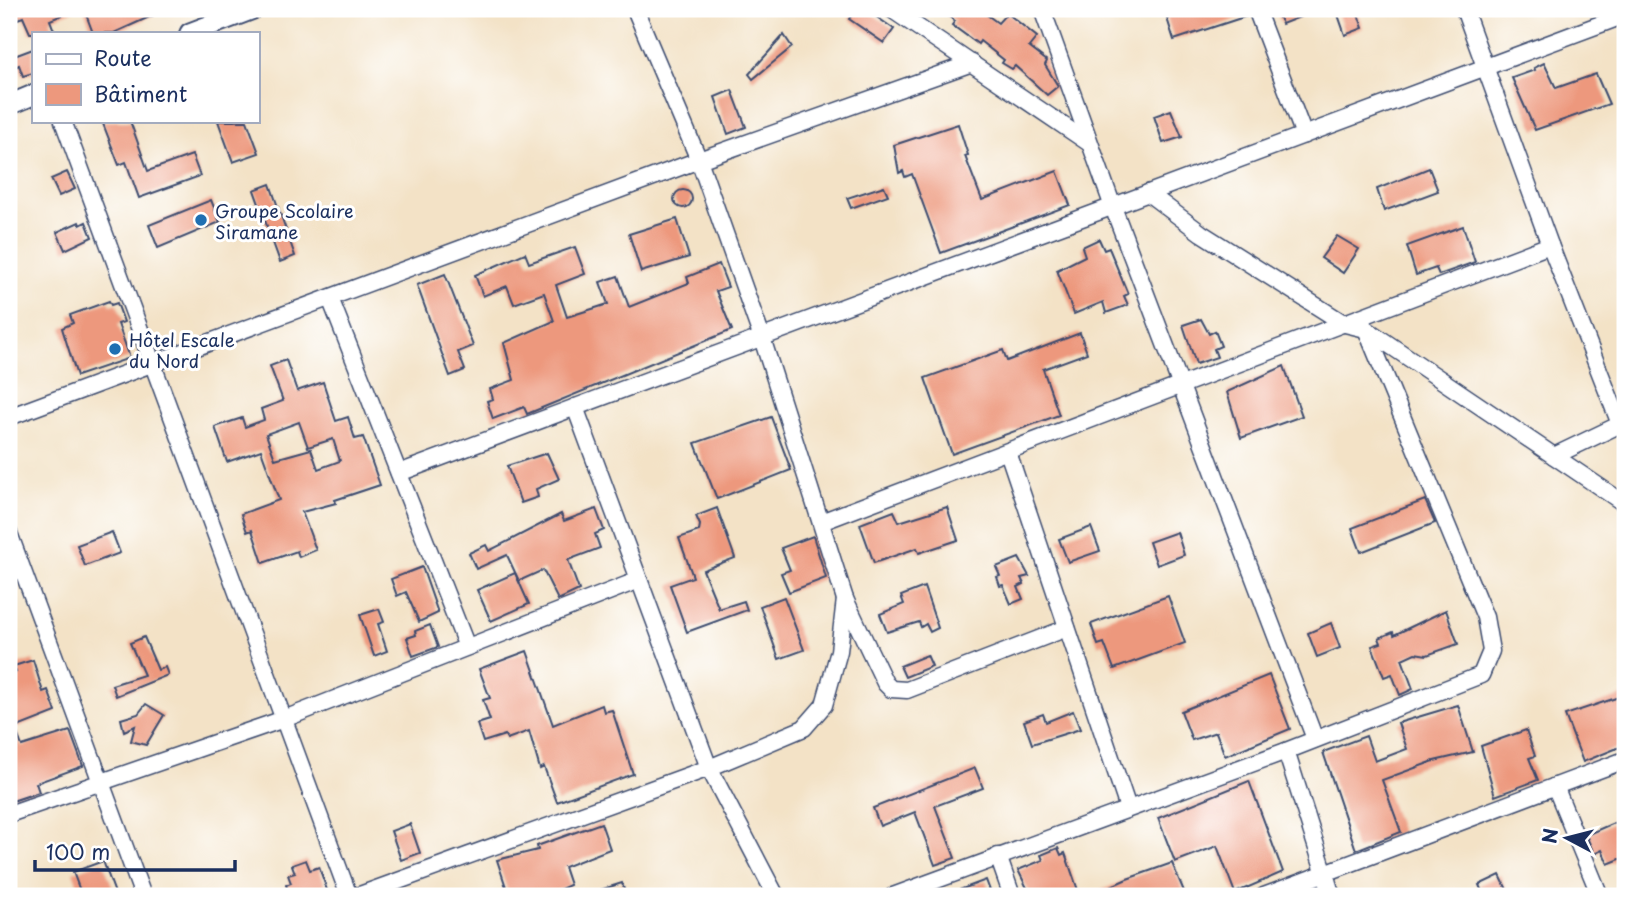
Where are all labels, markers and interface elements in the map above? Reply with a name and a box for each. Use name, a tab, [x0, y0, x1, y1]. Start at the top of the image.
legend	[32, 32, 259, 122]
text: Route	[94, 41, 152, 73]
text: Bâtiment	[94, 77, 187, 109]
place label: Groupe Scolaire Siramane	[215, 197, 354, 245]
marker: Groupe Scolaire Siramane	[193, 212, 209, 228]
place label: Hôtel Escale du Nord	[129, 326, 235, 374]
marker: Hôtel Escale du Nord	[107, 341, 123, 357]
north arrow	[1532, 804, 1602, 874]
text: N	[1534, 827, 1564, 845]
scale bar	[35, 828, 234, 872]
text: 100 m	[46, 835, 110, 867]

